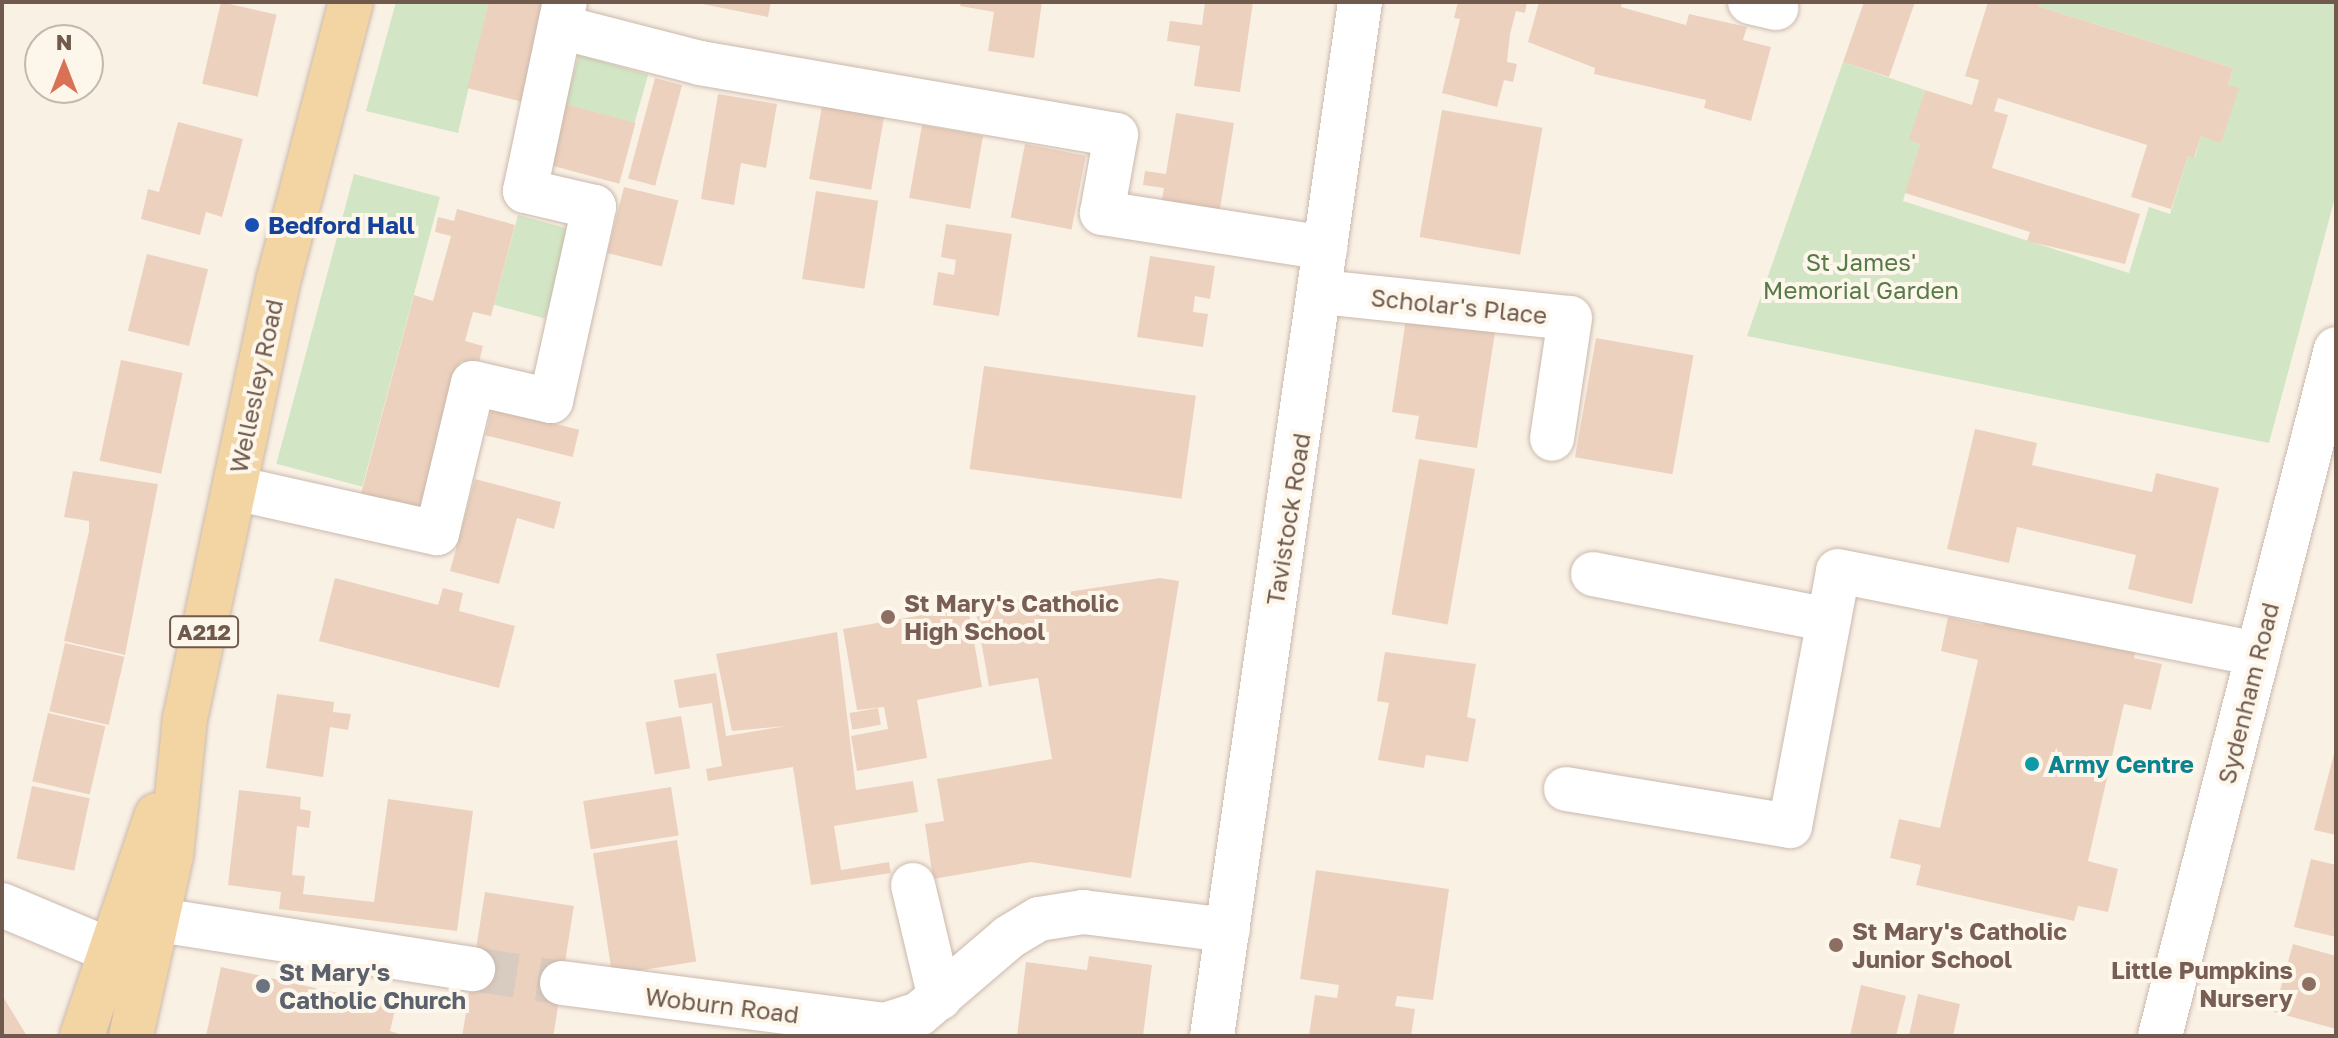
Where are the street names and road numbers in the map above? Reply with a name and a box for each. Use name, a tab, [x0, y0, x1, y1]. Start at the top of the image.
street label: Scholar's Place	[1369, 282, 1549, 330]
street label: Wellesley Road	[224, 296, 288, 476]
street label: Tavistock Road	[1260, 431, 1316, 607]
street label: Sydenham Road	[2212, 599, 2284, 787]
road number: A212	[168, 614, 240, 650]
street label: Woburn Road	[643, 981, 801, 1029]

